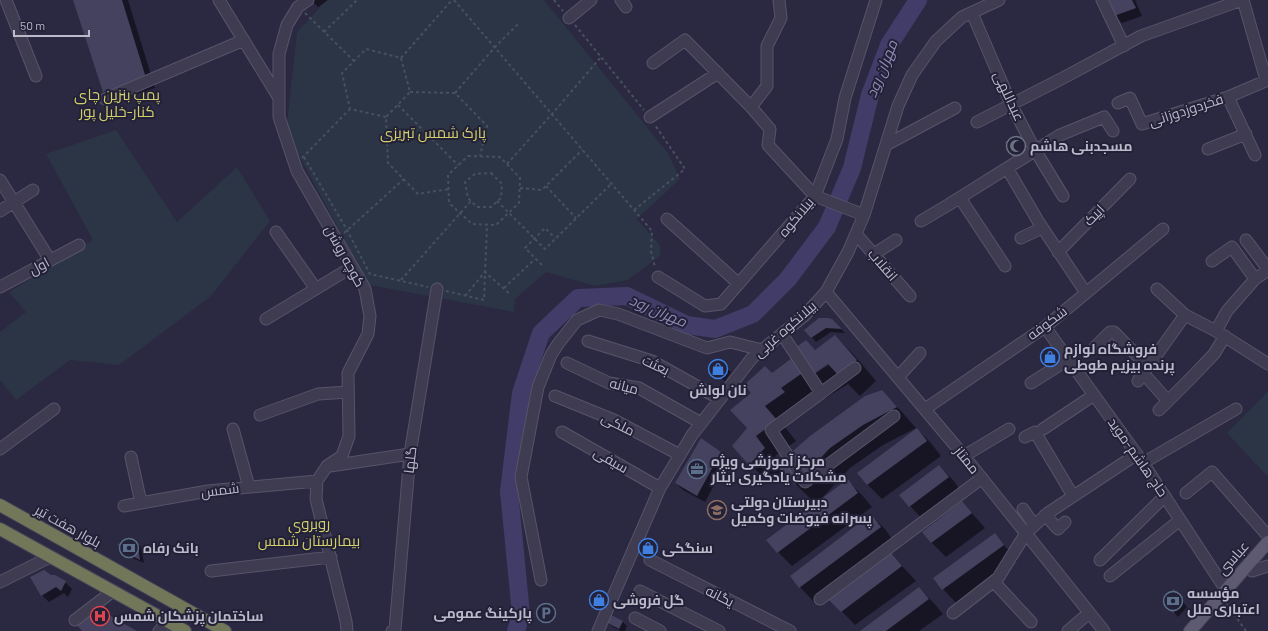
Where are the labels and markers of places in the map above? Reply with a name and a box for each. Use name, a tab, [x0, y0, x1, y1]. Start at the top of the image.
mosque icon: مسجدبنی هاشم	[1005, 135, 1027, 157]
place label: مسجدبنی هاشم	[1030, 137, 1133, 156]
place label: فروشگاه لوازم پرنده بیزیم طوطی	[1064, 340, 1175, 376]
shop icon: فروشگاه لوازم پرنده بیزیم طوطی	[1039, 346, 1061, 368]
shop icon: نان لواش	[707, 358, 729, 380]
place label: نان لواش	[689, 381, 747, 399]
place label: مرکز آموزشی ویژه مشکلات یادگیری ایثار	[710, 452, 846, 486]
office icon: مرکز آموزشی ویژه مشکلات یادگیری ایثار	[686, 458, 708, 480]
place label: دبیرستان دولتی پسرانه فیوضات وکمیل	[731, 493, 872, 529]
school or university icon: دبیرستان دولتی پسرانه فیوضات وکمیل	[706, 499, 728, 521]
bank icon: بانک رفاه	[118, 537, 140, 559]
shop icon: سنگکی	[637, 537, 659, 559]
place label: بانک رفاه	[143, 539, 199, 556]
place label: سنگکی	[662, 539, 713, 557]
place label: مؤسسه اعتباری ملل	[1187, 584, 1260, 618]
shop icon: گل فروشی	[588, 589, 610, 611]
bank icon: مؤسسه اعتباری ملل	[1162, 590, 1184, 612]
place label: گل فروشی	[613, 591, 684, 609]
parking icon: پارکینگ عمومی	[535, 602, 557, 624]
place label: پارکینگ عمومی	[433, 604, 532, 624]
hospital icon: ساختمان پزشکان شمس	[89, 605, 111, 627]
place label: ساختمان پزشکان شمس	[114, 607, 263, 627]

